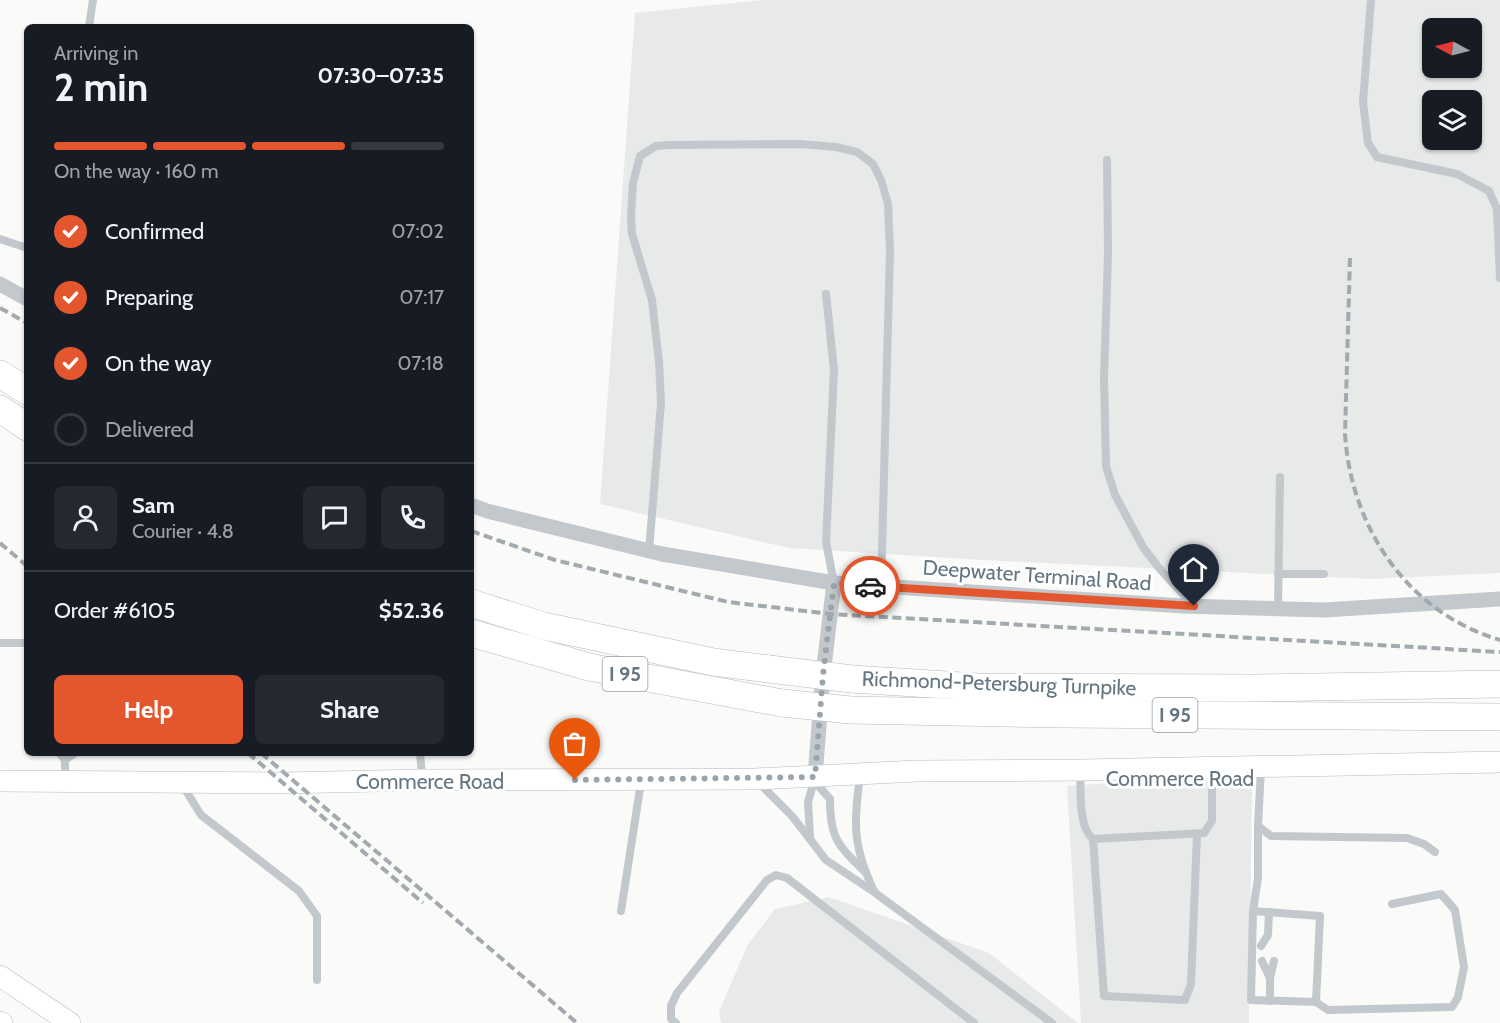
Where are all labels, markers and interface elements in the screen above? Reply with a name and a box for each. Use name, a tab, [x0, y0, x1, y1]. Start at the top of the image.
north arrow	[1422, 18, 1482, 78]
map controls	[1422, 18, 1482, 150]
text: Arriving in	[54, 41, 138, 65]
text: 07:30–07:35	[318, 62, 444, 89]
text: 2 min	[54, 63, 148, 111]
button: layers	[1422, 90, 1482, 150]
text: On the way · 160 m	[54, 159, 219, 183]
icon: check	[54, 215, 87, 248]
text: Confirmed	[105, 218, 204, 245]
text: 07:02	[392, 219, 444, 243]
icon: check	[54, 281, 87, 314]
text: Preparing	[105, 284, 193, 311]
text: 07:17	[399, 285, 444, 309]
icon: check	[54, 347, 87, 380]
text: On the way	[105, 350, 212, 377]
text: 07:18	[397, 351, 444, 375]
text: Delivered	[105, 416, 194, 443]
button: person	[54, 486, 117, 549]
button: chat	[303, 486, 366, 549]
button: phone	[381, 486, 444, 549]
text: Sam	[132, 492, 175, 519]
text: Courier · 4.8	[132, 519, 234, 543]
pin	[1168, 544, 1219, 606]
icon: home	[1177, 553, 1210, 586]
street label: Deepwater Terminal Road	[922, 555, 1152, 595]
courier	[840, 556, 900, 616]
icon: car	[854, 570, 887, 603]
text: Order #6105	[54, 597, 175, 624]
text: $52.36	[379, 597, 444, 624]
road number: I 95	[602, 657, 648, 691]
street label: Richmond-Petersburg Turnpike	[861, 666, 1137, 700]
button: Help	[54, 675, 243, 744]
button: Share	[255, 675, 444, 744]
road number: I 95	[1152, 698, 1198, 732]
pin	[549, 718, 600, 780]
icon: bag	[558, 727, 591, 760]
street label: Commerce Road	[1106, 766, 1254, 791]
street label: Commerce Road	[356, 769, 504, 794]

